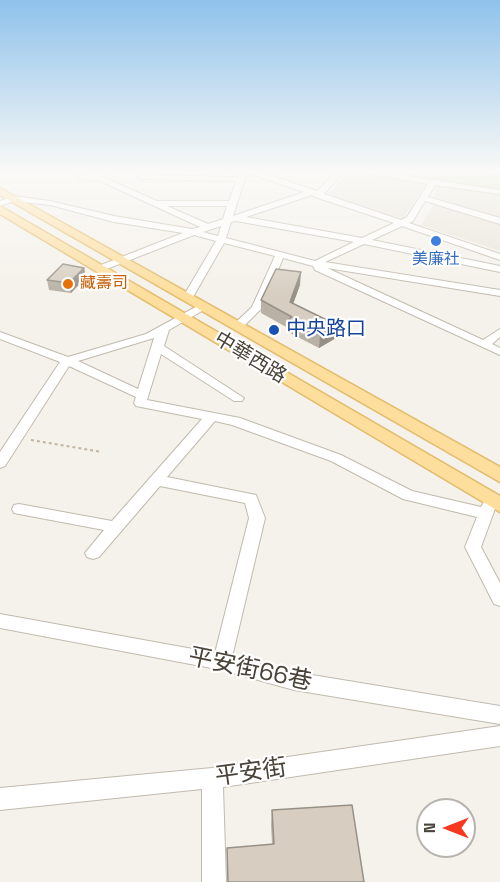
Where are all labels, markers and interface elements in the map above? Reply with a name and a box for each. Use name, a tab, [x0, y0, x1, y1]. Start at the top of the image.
marker: 美廉社	[429, 234, 443, 248]
place label: 美廉社	[412, 250, 460, 270]
place label: 藏壽司	[80, 274, 128, 294]
marker: 藏壽司	[61, 277, 75, 291]
place label: 中央路口	[286, 318, 366, 342]
marker: 中央路口	[267, 323, 281, 337]
street label: 中華西路	[210, 327, 290, 389]
street label: 平安街66巷	[186, 643, 314, 697]
street label: 平安街	[213, 754, 289, 792]
north arrow	[416, 798, 476, 858]
text: N	[419, 823, 440, 833]

